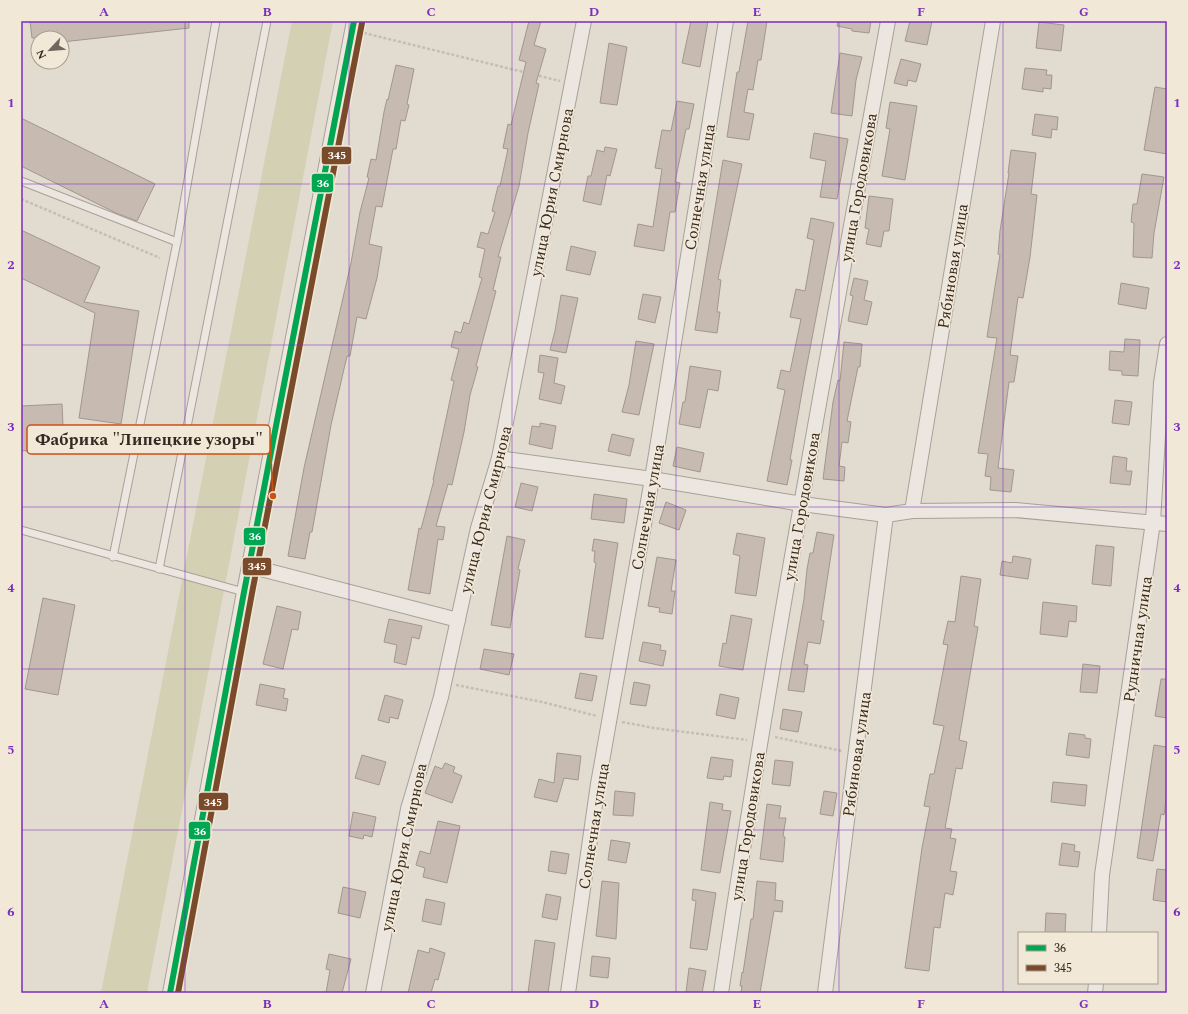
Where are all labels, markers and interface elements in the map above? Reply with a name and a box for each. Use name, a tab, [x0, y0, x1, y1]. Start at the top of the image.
text: A	[99, 2, 109, 22]
text: B	[262, 2, 272, 22]
text: C	[426, 2, 436, 22]
text: D	[589, 2, 599, 22]
text: E	[753, 2, 762, 22]
text: F	[917, 2, 925, 22]
text: G	[1079, 2, 1089, 22]
north arrow	[30, 30, 70, 70]
text: N	[32, 46, 51, 62]
text: 1	[7, 93, 15, 113]
text: 1	[1173, 93, 1181, 113]
street label: улица Юрия Смирнова	[524, 106, 580, 280]
street label: улица Городовикова	[834, 111, 884, 264]
street label: Солнечная улица	[678, 122, 722, 252]
line badge: 345	[321, 146, 352, 165]
text: 345	[328, 147, 346, 164]
line badge: 36	[311, 173, 334, 193]
text: 36	[317, 175, 329, 192]
street label: Рябиновая улица	[931, 202, 975, 331]
text: 2	[7, 255, 15, 275]
text: 2	[1173, 255, 1181, 275]
text: 3	[7, 417, 15, 437]
text: 3	[1173, 417, 1181, 437]
street label: улица Юрия Смирнова	[453, 423, 518, 596]
callout: Фабрика "Липецкие узоры"	[27, 425, 270, 454]
text: Фабрика "Липецкие узоры"	[35, 427, 263, 453]
street label: улица Городовикова	[777, 430, 827, 583]
street label: Солнечная улица	[625, 442, 671, 572]
line badge: 36	[243, 527, 266, 546]
text: 36	[249, 528, 261, 545]
line badge: 345	[242, 557, 272, 576]
text: 345	[248, 558, 266, 575]
street label: Рудничная улица	[1117, 574, 1159, 704]
text: 4	[7, 578, 15, 598]
text: 4	[1173, 578, 1181, 598]
street label: Рябиновая улица	[836, 690, 878, 818]
text: 5	[7, 740, 15, 760]
text: 5	[1173, 740, 1181, 760]
street label: улица Городовикова	[724, 750, 772, 903]
street label: улица Юрия Смирнова	[374, 761, 434, 935]
street label: Солнечная улица	[572, 761, 616, 891]
line badge: 345	[198, 792, 229, 811]
text: 345	[204, 794, 222, 811]
line badge: 36	[188, 821, 211, 840]
text: 36	[194, 823, 206, 840]
text: 6	[7, 902, 15, 922]
text: 6	[1173, 902, 1181, 922]
legend	[1018, 932, 1158, 984]
text: 36	[1054, 939, 1066, 958]
text: 345	[1054, 959, 1072, 978]
text: A	[99, 994, 109, 1014]
text: B	[262, 994, 272, 1014]
text: C	[426, 994, 436, 1014]
text: D	[589, 994, 599, 1014]
text: E	[753, 994, 762, 1014]
text: F	[917, 994, 925, 1014]
text: G	[1079, 994, 1089, 1014]

